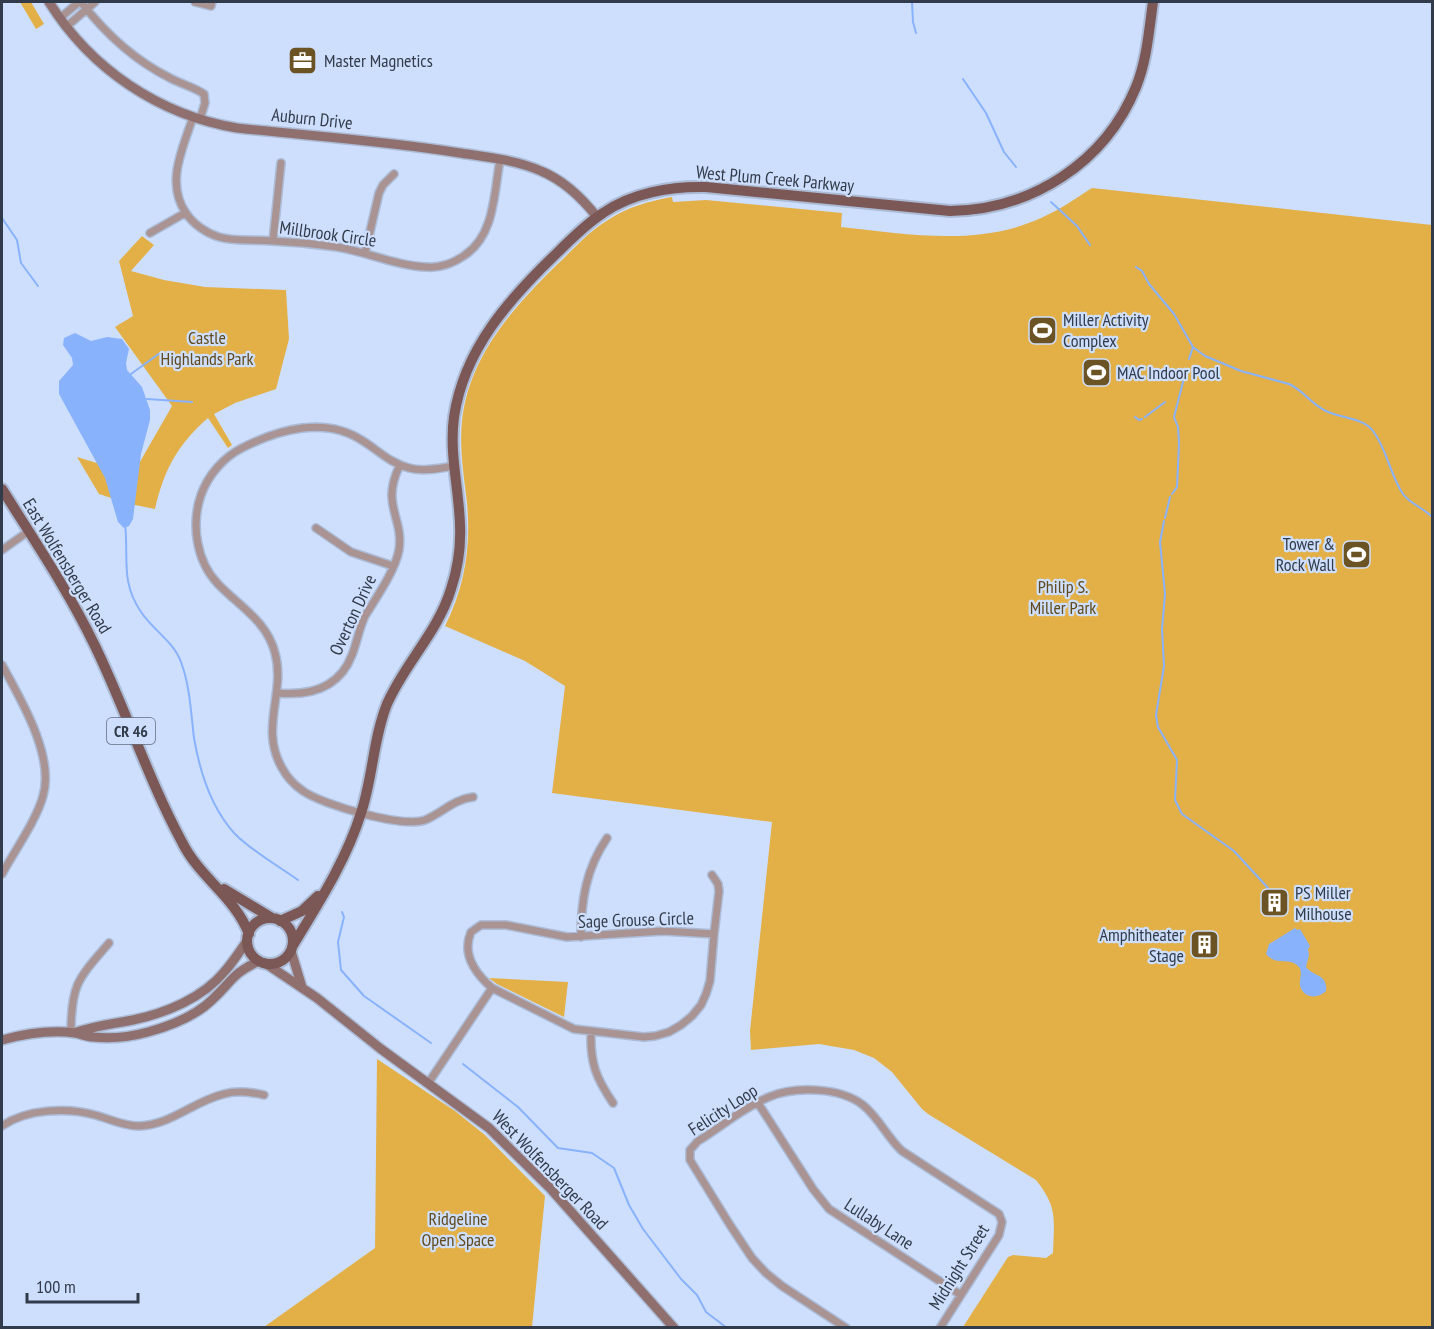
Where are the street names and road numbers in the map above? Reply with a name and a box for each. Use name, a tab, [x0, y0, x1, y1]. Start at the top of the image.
street label: Auburn Drive	[270, 103, 354, 134]
street label: West Plum Creek Parkway	[695, 160, 855, 197]
street label: Millbrook Circle	[278, 215, 378, 252]
street label: East Wolfensberger Road	[18, 494, 117, 638]
street label: Overton Drive	[324, 571, 381, 659]
road number: CR 46	[107, 718, 155, 744]
street label: Sage Grouse Circle	[578, 906, 694, 933]
street label: Felicity Loop	[684, 1079, 762, 1141]
street label: West Wolfensberger Road	[487, 1105, 613, 1234]
street label: Lullaby Lane	[840, 1193, 918, 1254]
street label: Midnight Street	[923, 1220, 994, 1314]

